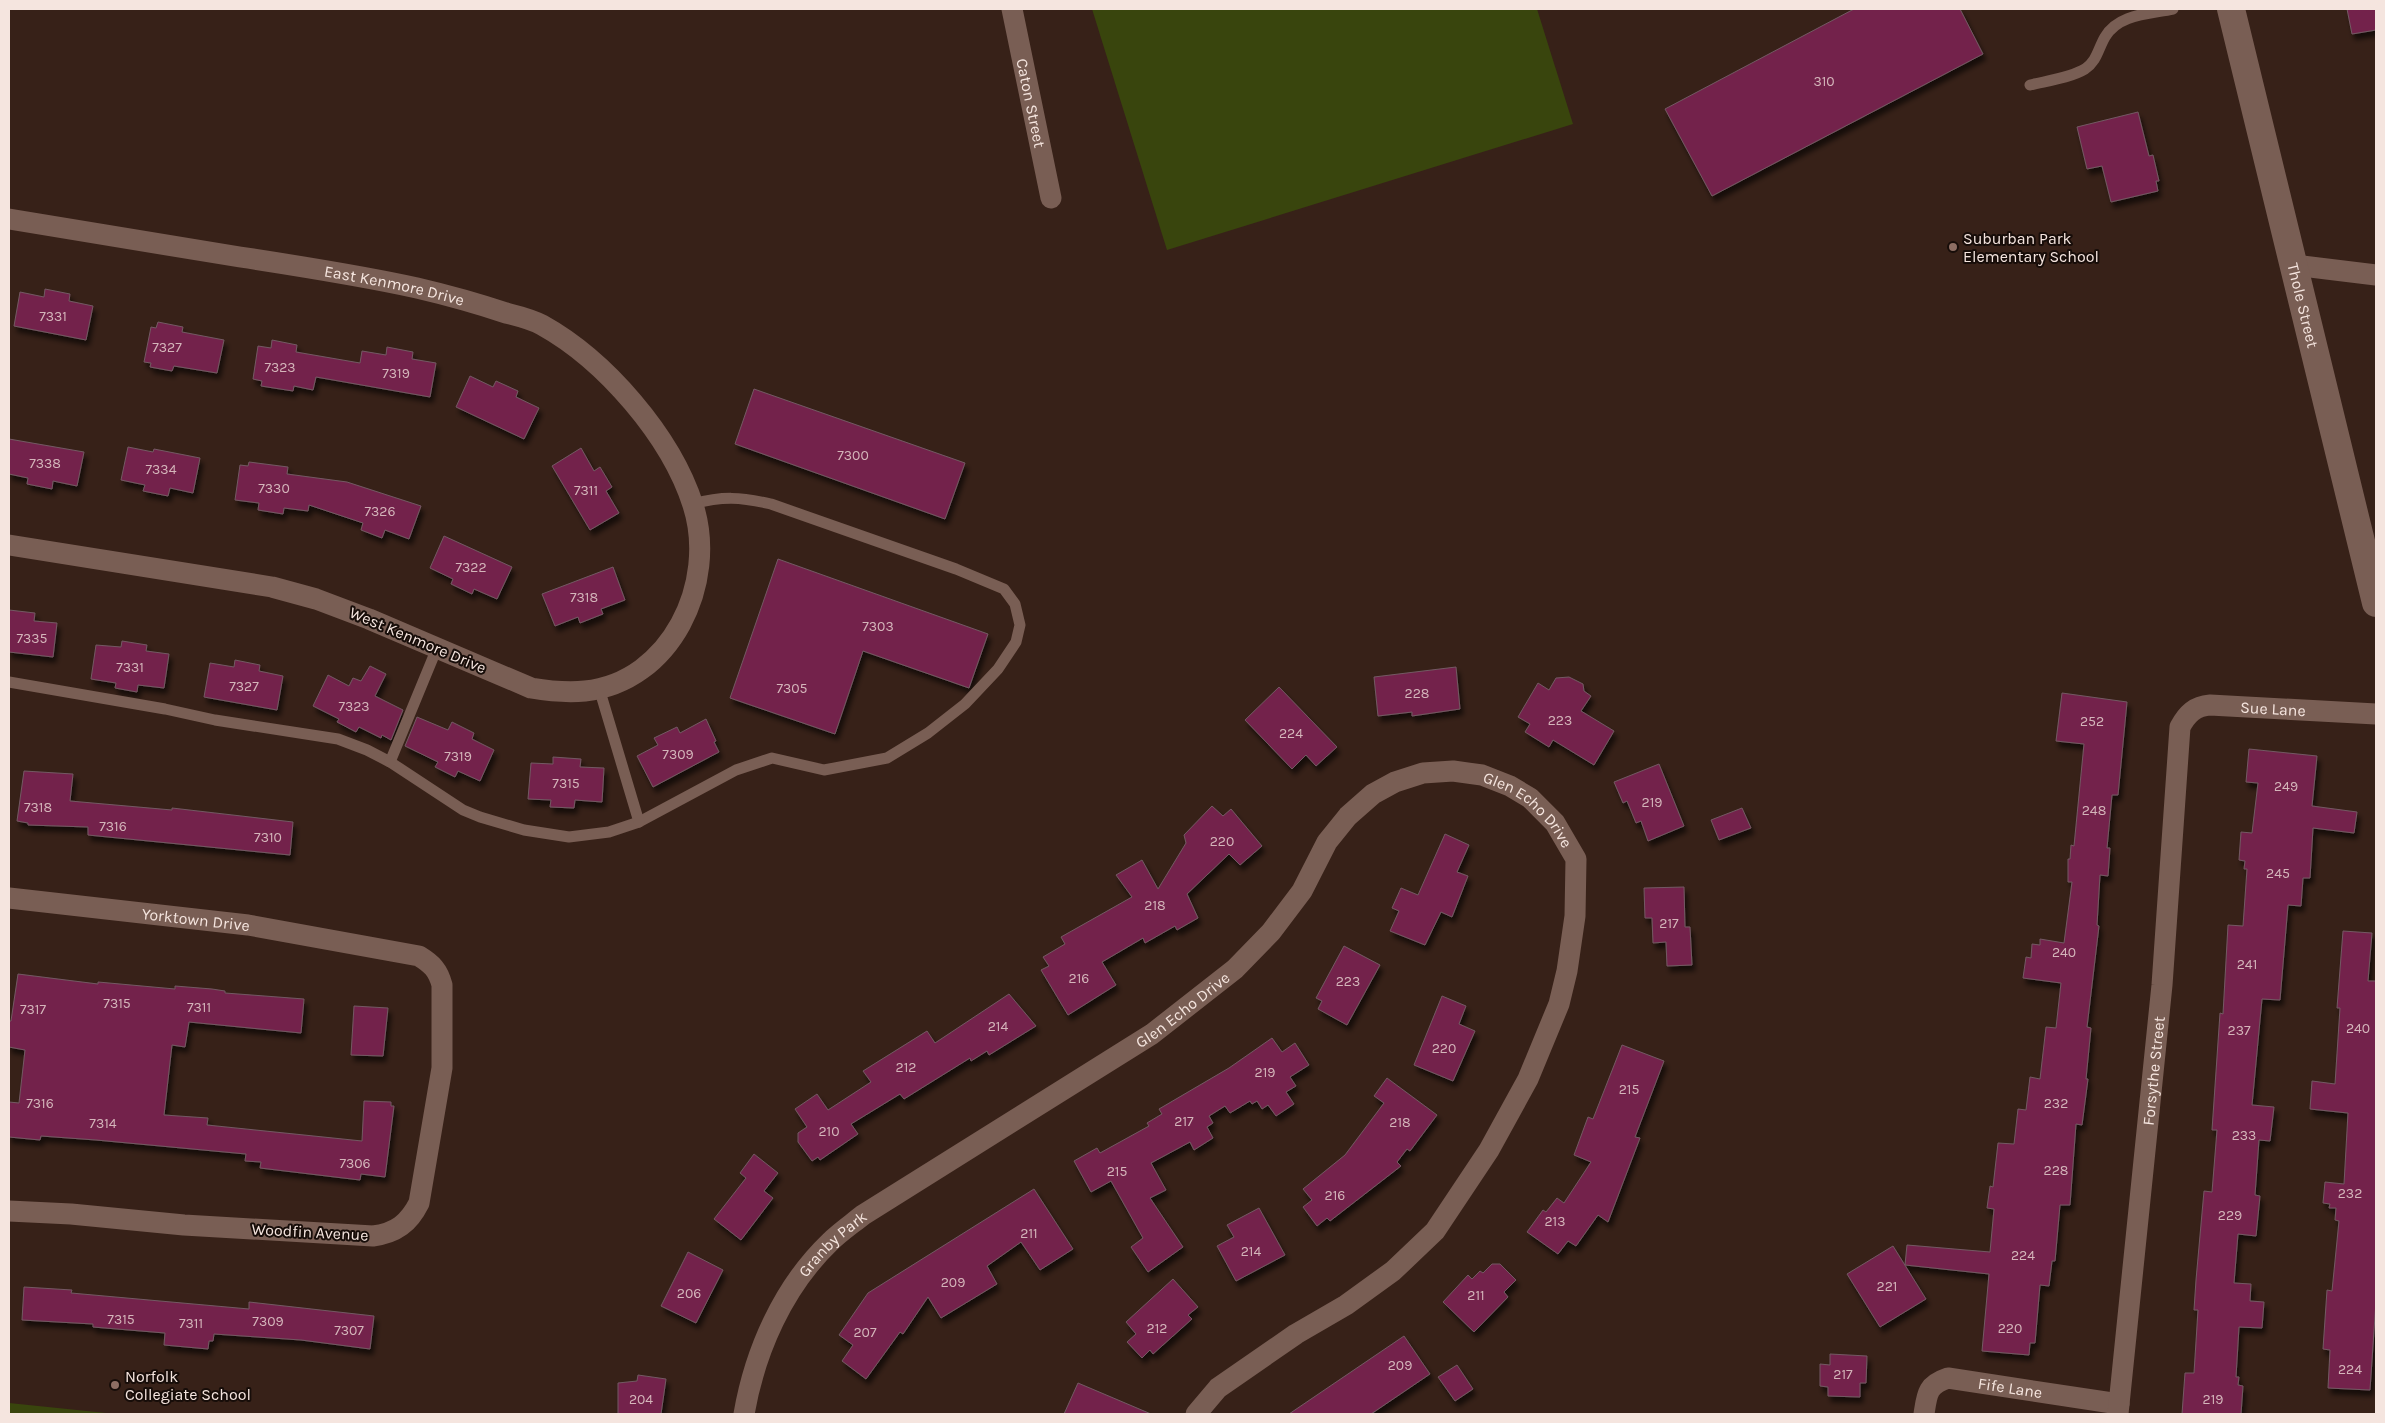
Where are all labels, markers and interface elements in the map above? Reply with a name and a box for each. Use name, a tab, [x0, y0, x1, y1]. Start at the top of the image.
street label: Caton Street	[1013, 57, 1050, 149]
house number: 310	[1813, 73, 1835, 90]
place label: Suburban Park Elementary School	[1963, 229, 2099, 266]
marker: Suburban Park Elementary School	[1947, 241, 1959, 253]
street label: East Kenmore Drive	[323, 261, 467, 309]
street label: Thole Street	[2284, 261, 2323, 350]
house number: 7331	[39, 308, 67, 325]
house number: 7327	[152, 339, 182, 356]
house number: 7323	[264, 359, 296, 376]
house number: 7319	[382, 365, 410, 382]
house number: 7300	[837, 447, 869, 464]
house number: 7338	[29, 455, 61, 472]
house number: 7334	[146, 461, 177, 478]
house number: 7330	[258, 480, 290, 497]
house number: 7311	[574, 482, 598, 499]
house number: 7326	[365, 503, 395, 520]
house number: 7322	[455, 559, 487, 576]
house number: 7318	[570, 589, 598, 606]
street label: West Kenmore Drive	[347, 603, 489, 677]
house number: 7303	[862, 618, 894, 635]
house number: 7335	[16, 630, 48, 647]
house number: 7331	[116, 659, 144, 676]
house number: 7327	[229, 678, 259, 695]
house number: 7305	[776, 680, 808, 697]
house number: 228	[1405, 685, 1429, 702]
street label: Sue Lane	[2240, 697, 2306, 720]
house number: 7323	[338, 698, 370, 715]
house number: 223	[1548, 712, 1572, 729]
house number: 252	[2080, 713, 2104, 730]
house number: 224	[1279, 725, 1303, 742]
house number: 7309	[662, 746, 694, 763]
house number: 7319	[444, 748, 472, 765]
street label: Glen Echo Drive	[1481, 767, 1577, 851]
house number: 7315	[552, 775, 580, 792]
house number: 249	[2274, 778, 2298, 795]
house number: 219	[1642, 794, 1662, 811]
house number: 7318	[24, 799, 52, 816]
house number: 248	[2082, 802, 2106, 819]
house number: 7316	[99, 818, 127, 835]
house number: 7310	[254, 829, 282, 846]
house number: 220	[1210, 833, 1234, 850]
house number: 245	[2266, 865, 2290, 882]
house number: 218	[1144, 897, 1166, 914]
street label: Yorktown Drive	[141, 904, 251, 935]
house number: 217	[1659, 915, 1679, 932]
house number: 240	[2052, 944, 2076, 961]
house number: 241	[2237, 956, 2257, 973]
street label: Glen Echo Drive	[1132, 968, 1233, 1051]
house number: 216	[1069, 970, 1089, 987]
house number: 223	[1336, 973, 1360, 990]
house number: 7315	[103, 995, 131, 1012]
house number: 7311	[187, 999, 211, 1016]
house number: 7317	[20, 1001, 46, 1018]
street label: Forsythe Street	[2138, 1015, 2168, 1126]
house number: 214	[988, 1018, 1008, 1035]
house number: 240	[2346, 1020, 2370, 1037]
house number: 237	[2228, 1022, 2251, 1039]
house number: 220	[1432, 1040, 1456, 1057]
house number: 212	[896, 1059, 916, 1076]
house number: 219	[1255, 1064, 1275, 1081]
house number: 215	[1619, 1081, 1639, 1098]
house number: 7316	[26, 1095, 54, 1112]
house number: 232	[2044, 1095, 2068, 1112]
house number: 217	[1174, 1113, 1194, 1130]
house number: 218	[1389, 1114, 1411, 1131]
house number: 7314	[89, 1115, 117, 1132]
house number: 210	[818, 1123, 840, 1140]
house number: 233	[2232, 1127, 2256, 1144]
house number: 7306	[339, 1155, 371, 1172]
house number: 228	[2044, 1162, 2068, 1179]
house number: 215	[1107, 1163, 1127, 1180]
house number: 232	[2338, 1185, 2362, 1202]
house number: 216	[1325, 1187, 1345, 1204]
street label: Granby Park	[794, 1206, 870, 1280]
house number: 229	[2218, 1207, 2242, 1224]
house number: 213	[1544, 1213, 1566, 1230]
street label: Woodfin Avenue	[251, 1219, 369, 1245]
house number: 211	[1020, 1225, 1038, 1242]
house number: 214	[1241, 1243, 1261, 1260]
house number: 224	[2011, 1247, 2035, 1264]
house number: 209	[941, 1274, 965, 1291]
house number: 221	[1877, 1278, 1897, 1295]
house number: 206	[677, 1285, 701, 1302]
house number: 211	[1467, 1287, 1485, 1304]
house number: 7315	[107, 1311, 135, 1328]
house number: 7309	[252, 1313, 284, 1330]
house number: 7311	[179, 1315, 203, 1332]
house number: 212	[1147, 1320, 1167, 1337]
house number: 220	[1998, 1320, 2022, 1337]
house number: 7307	[334, 1322, 364, 1339]
house number: 207	[854, 1324, 877, 1341]
house number: 209	[1388, 1357, 1412, 1374]
house number: 224	[2338, 1361, 2362, 1378]
house number: 217	[1833, 1366, 1853, 1383]
place label: Norfolk Collegiate School	[125, 1367, 251, 1404]
street label: Fife Lane	[1977, 1373, 2044, 1402]
marker: Norfolk Collegiate School	[109, 1379, 121, 1391]
house number: 204	[629, 1391, 653, 1408]
house number: 219	[2203, 1391, 2223, 1408]

